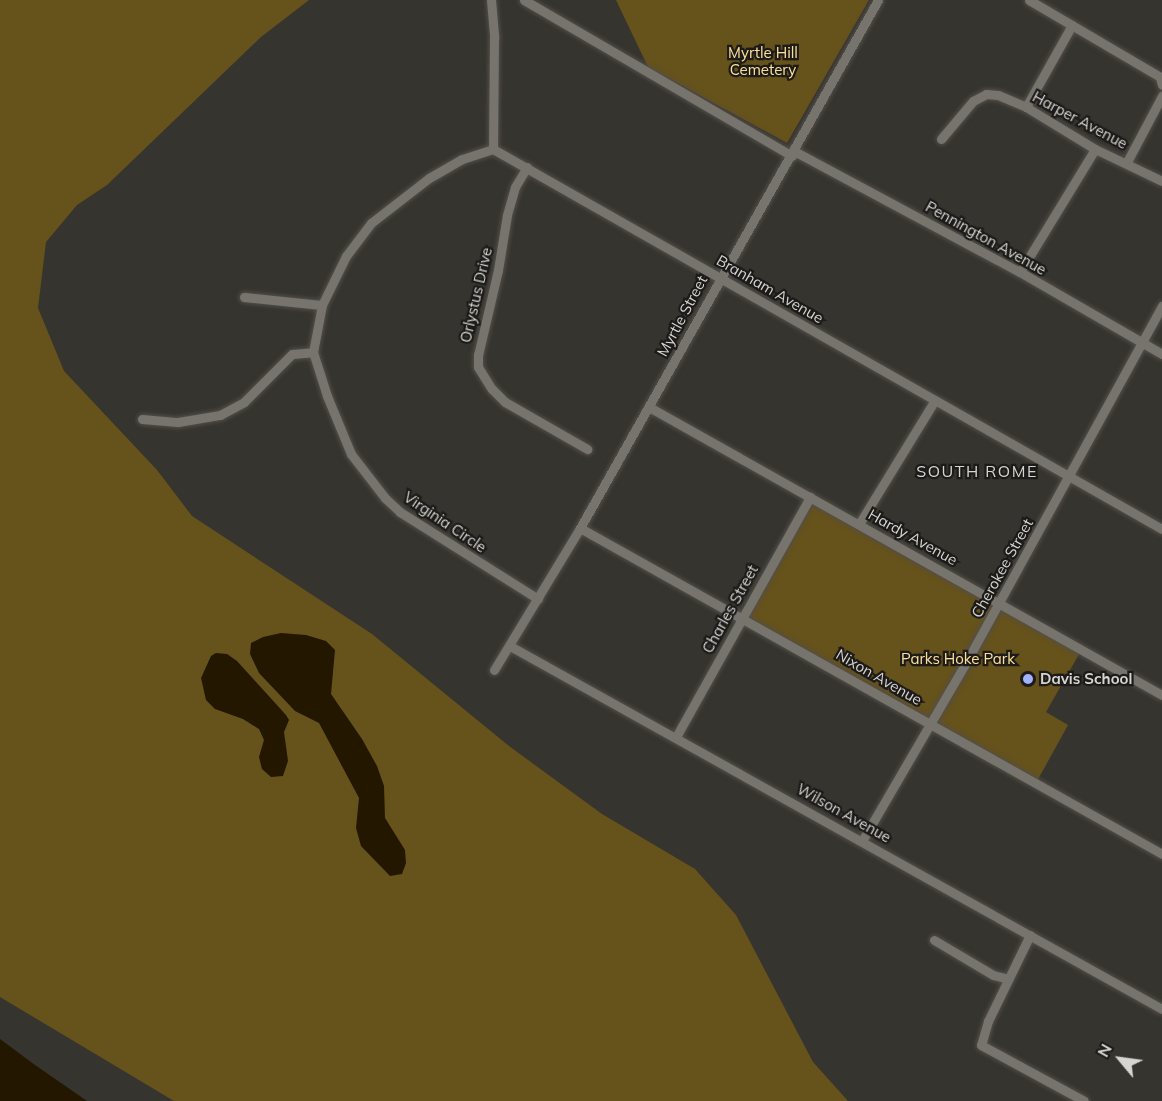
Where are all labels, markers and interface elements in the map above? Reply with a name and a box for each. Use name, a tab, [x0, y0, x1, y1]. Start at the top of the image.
park label: Myrtle Hill Cemetery	[728, 43, 798, 78]
street label: Harper Avenue	[1030, 87, 1130, 153]
street label: Pennington Avenue	[922, 197, 1050, 279]
street label: Orlystus Drive	[456, 246, 496, 344]
street label: Branham Avenue	[713, 251, 827, 327]
street label: Myrtle Street	[653, 272, 711, 360]
district label: SOUTH ROME	[916, 461, 1038, 481]
street label: Virginia Circle	[400, 488, 490, 556]
street label: Hardy Avenue	[865, 505, 961, 569]
street label: Cherokee Street	[967, 515, 1037, 621]
street label: Charles Street	[698, 562, 762, 656]
street label: Nixon Avenue	[833, 645, 925, 709]
park label: Parks Hoke Park	[901, 650, 1015, 668]
place label: Davis School	[1040, 670, 1132, 688]
marker: Davis School	[1021, 672, 1035, 686]
street label: Wilson Avenue	[794, 780, 894, 846]
north arrow	[1090, 1029, 1150, 1089]
text: N	[1093, 1040, 1116, 1060]

